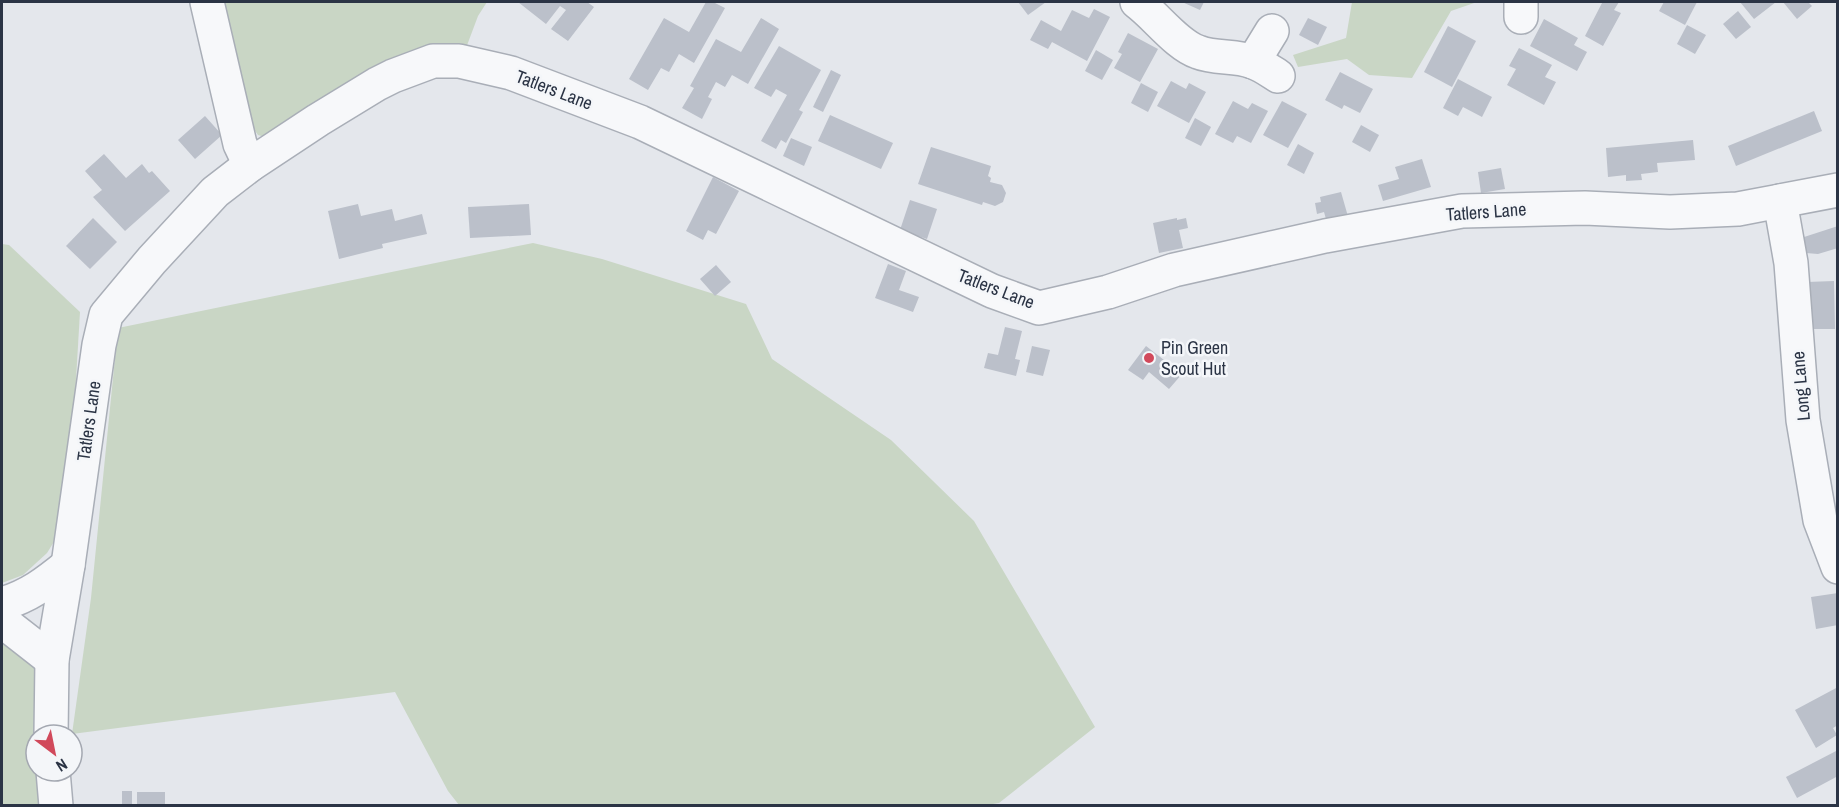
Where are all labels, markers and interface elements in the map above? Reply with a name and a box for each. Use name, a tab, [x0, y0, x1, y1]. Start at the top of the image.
street label: Tatlers Lane	[512, 63, 596, 116]
street label: Tatlers Lane	[1445, 196, 1527, 227]
street label: Tatlers Lane	[954, 262, 1038, 315]
place label: Pin Green Scout Hut	[1161, 335, 1228, 381]
street label: Long Lane	[1785, 350, 1816, 422]
marker: Pin Green Scout Hut	[1142, 351, 1156, 365]
street label: Tatlers Lane	[71, 379, 106, 463]
north arrow	[24, 723, 84, 783]
text: N	[52, 754, 72, 778]

